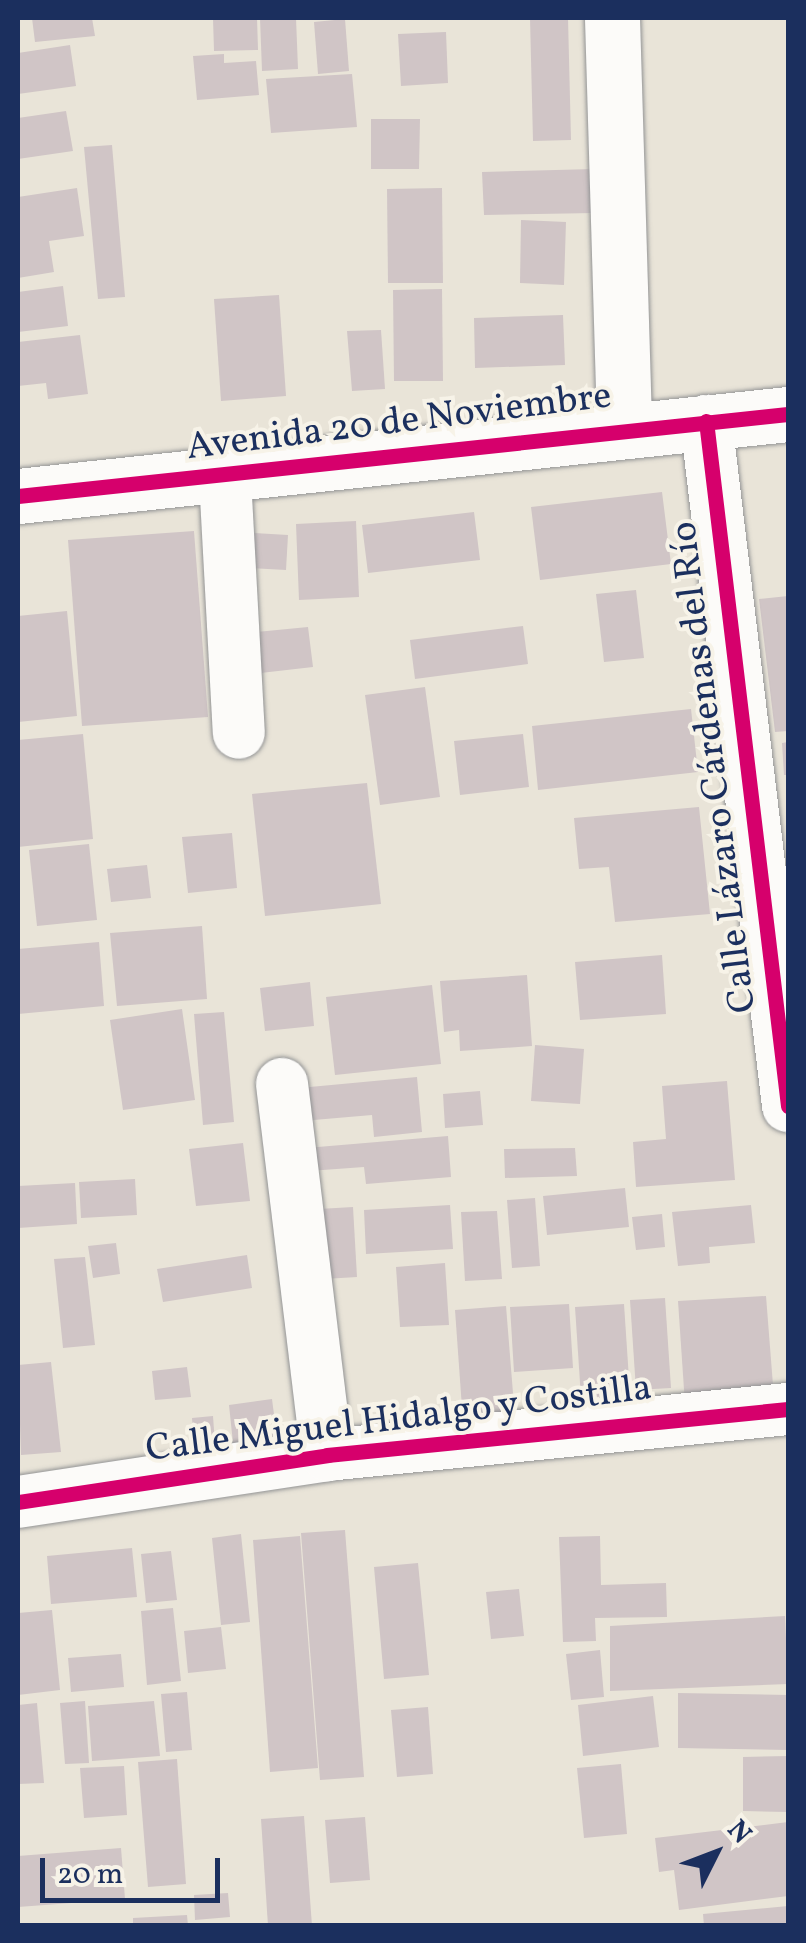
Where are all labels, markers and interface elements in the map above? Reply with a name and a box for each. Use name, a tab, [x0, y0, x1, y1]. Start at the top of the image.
street label: Avenida 20 de Noviembre	[184, 374, 614, 472]
street label: Calle Lázaro Cárdenas del Río	[662, 519, 768, 1015]
street label: Calle Miguel Hidalgo y Costilla	[142, 1366, 656, 1474]
north arrow	[666, 1803, 766, 1903]
text: N	[717, 1812, 760, 1853]
scale bar	[45, 1838, 225, 1900]
text: 20 m	[57, 1854, 123, 1896]

